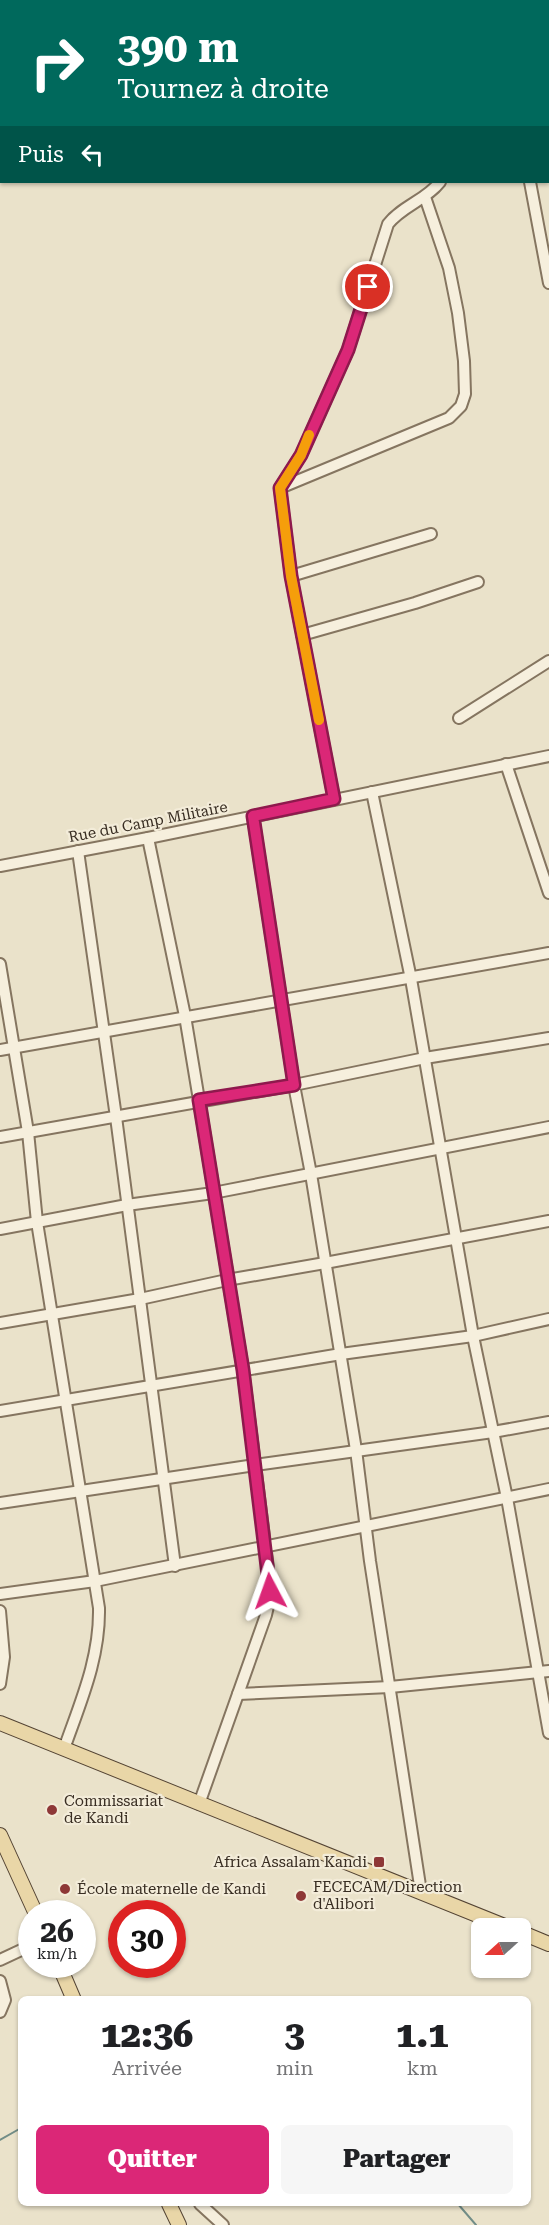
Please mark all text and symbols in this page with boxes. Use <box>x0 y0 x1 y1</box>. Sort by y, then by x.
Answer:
text: 390 m <box>117 23 239 72</box>
icon: right <box>18 24 96 102</box>
text: Tournez à droite <box>117 73 329 105</box>
icon: left <box>76 138 109 171</box>
text: Puis <box>18 142 64 167</box>
pin <box>342 261 393 312</box>
icon: arrive <box>351 270 384 303</box>
street label: Rue du Camp Militaire <box>67 798 229 846</box>
position arrow <box>238 1559 302 1623</box>
place label: Commissariat de Kandi <box>64 1792 163 1827</box>
marker: Commissariat de Kandi <box>45 1803 59 1817</box>
place label: Africa Assalam Kandi <box>213 1853 367 1871</box>
marker: Africa Assalam Kandi <box>372 1855 386 1869</box>
place label: FECECAM/Direction d'Alibori <box>313 1878 462 1913</box>
place label: École maternelle de Kandi <box>77 1880 266 1898</box>
marker: École maternelle de Kandi <box>58 1882 72 1896</box>
marker: FECECAM/Direction d'Alibori <box>294 1889 308 1903</box>
speed limit sign: 30 <box>108 1900 186 1978</box>
text: 26 <box>40 1914 74 1949</box>
north arrow <box>471 1918 531 1978</box>
map controls <box>471 1918 531 1978</box>
text: km/h <box>37 1945 77 1963</box>
text: 12:36 <box>101 2014 193 2056</box>
text: 3 <box>285 2014 305 2056</box>
text: 1.1 <box>396 2014 448 2056</box>
text: Arrivée <box>112 2056 182 2080</box>
text: min <box>276 2056 313 2080</box>
text: km <box>407 2056 438 2080</box>
button: Quitter <box>36 2125 269 2194</box>
button: Partager <box>281 2125 513 2194</box>

